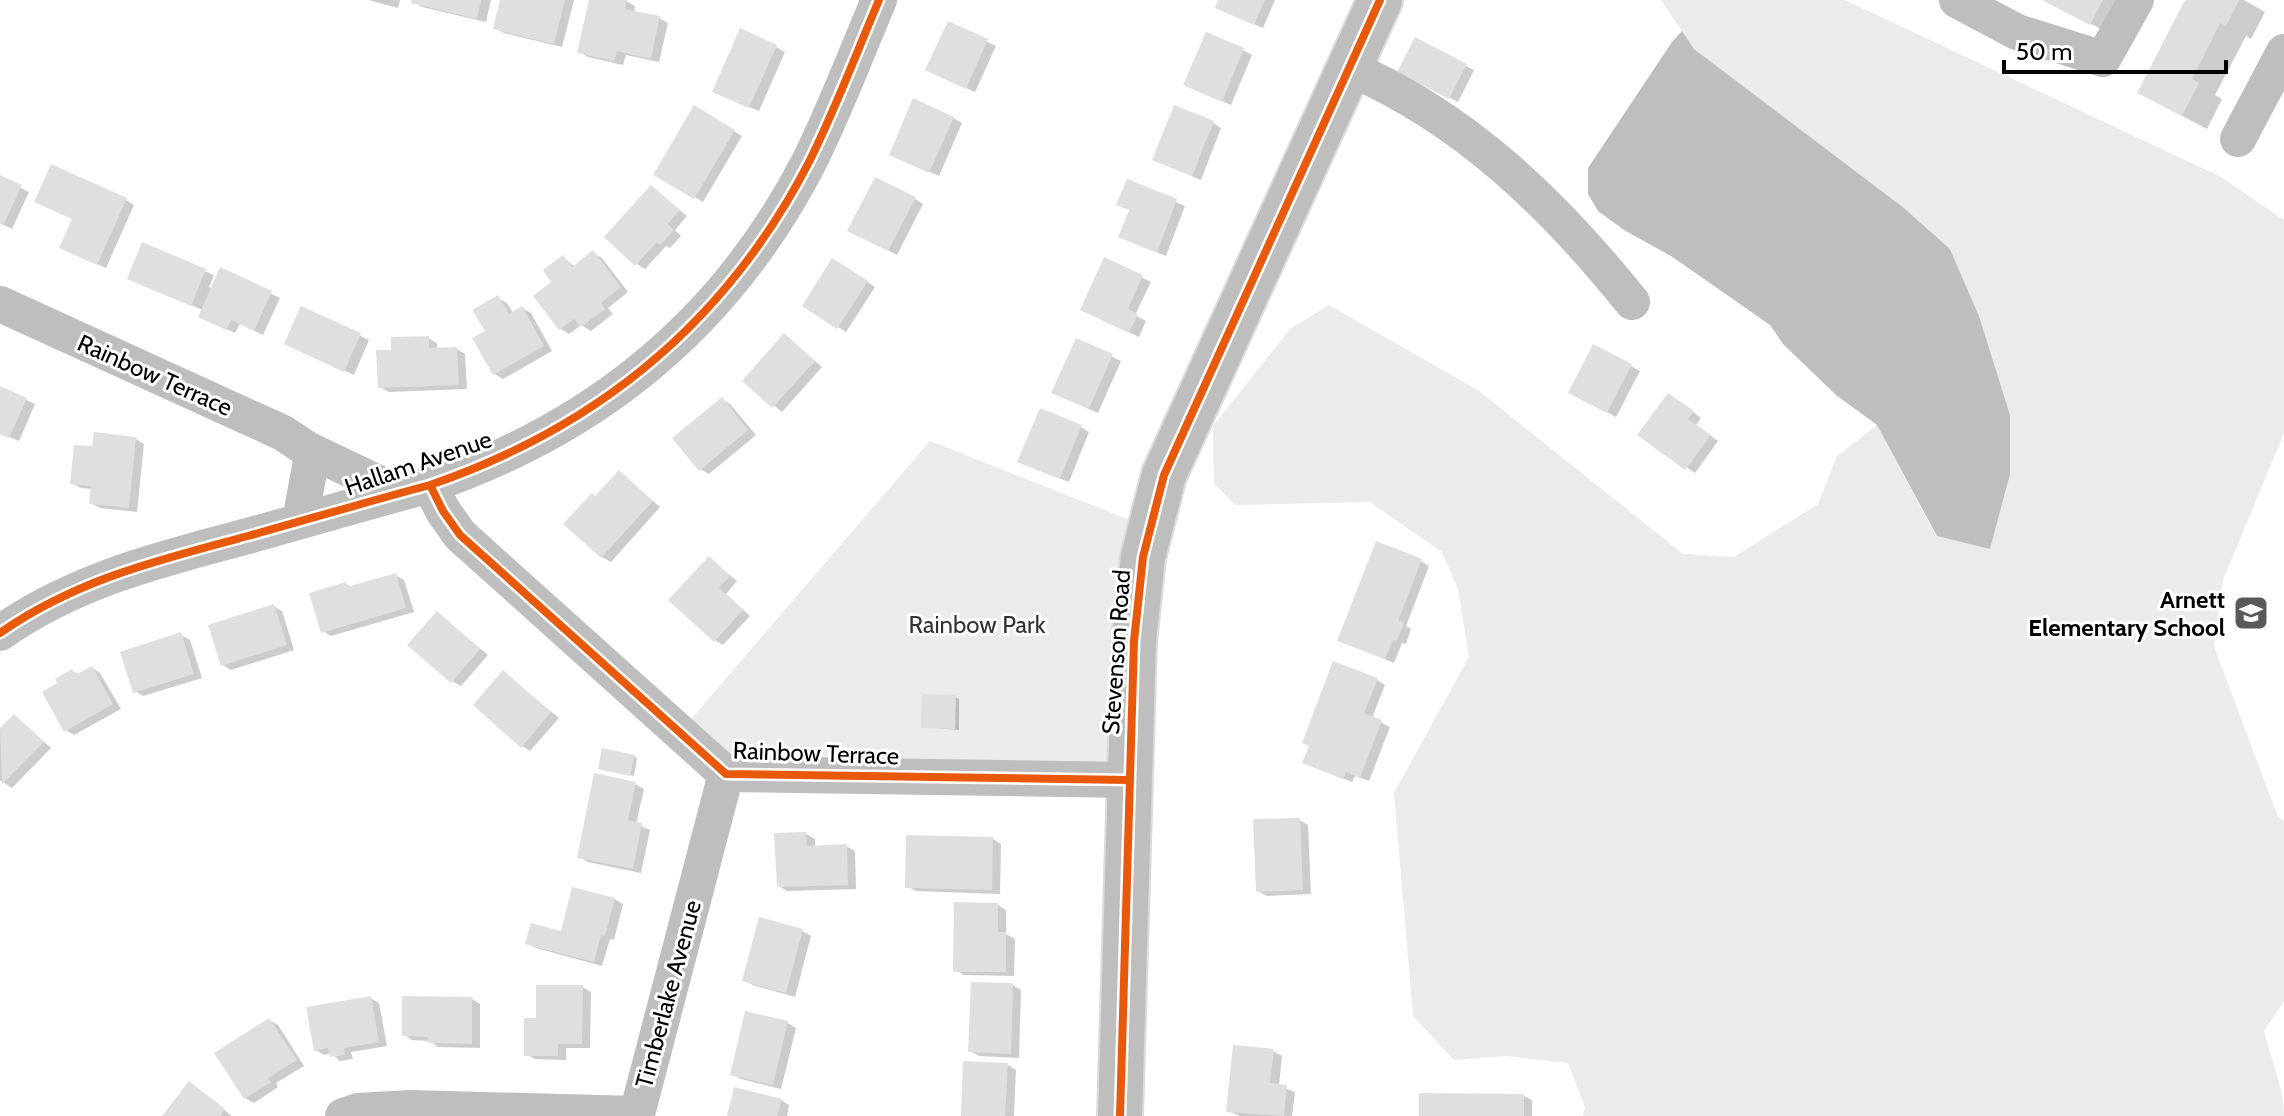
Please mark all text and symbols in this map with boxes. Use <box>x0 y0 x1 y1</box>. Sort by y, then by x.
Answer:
scale bar <box>2004 24 2226 74</box>
text: 50 m <box>2016 37 2072 66</box>
street label: Rainbow Terrace <box>73 328 237 422</box>
street label: Hallam Avenue <box>341 424 495 502</box>
street label: Stevenson Road <box>1096 569 1136 735</box>
place label: Arnett Elementary School <box>2028 585 2225 642</box>
school or university icon: Arnett Elementary School <box>2232 594 2270 632</box>
park label: Rainbow Park <box>909 610 1046 639</box>
street label: Rainbow Terrace <box>732 736 900 770</box>
street label: Timberlake Avenue <box>629 897 707 1091</box>

